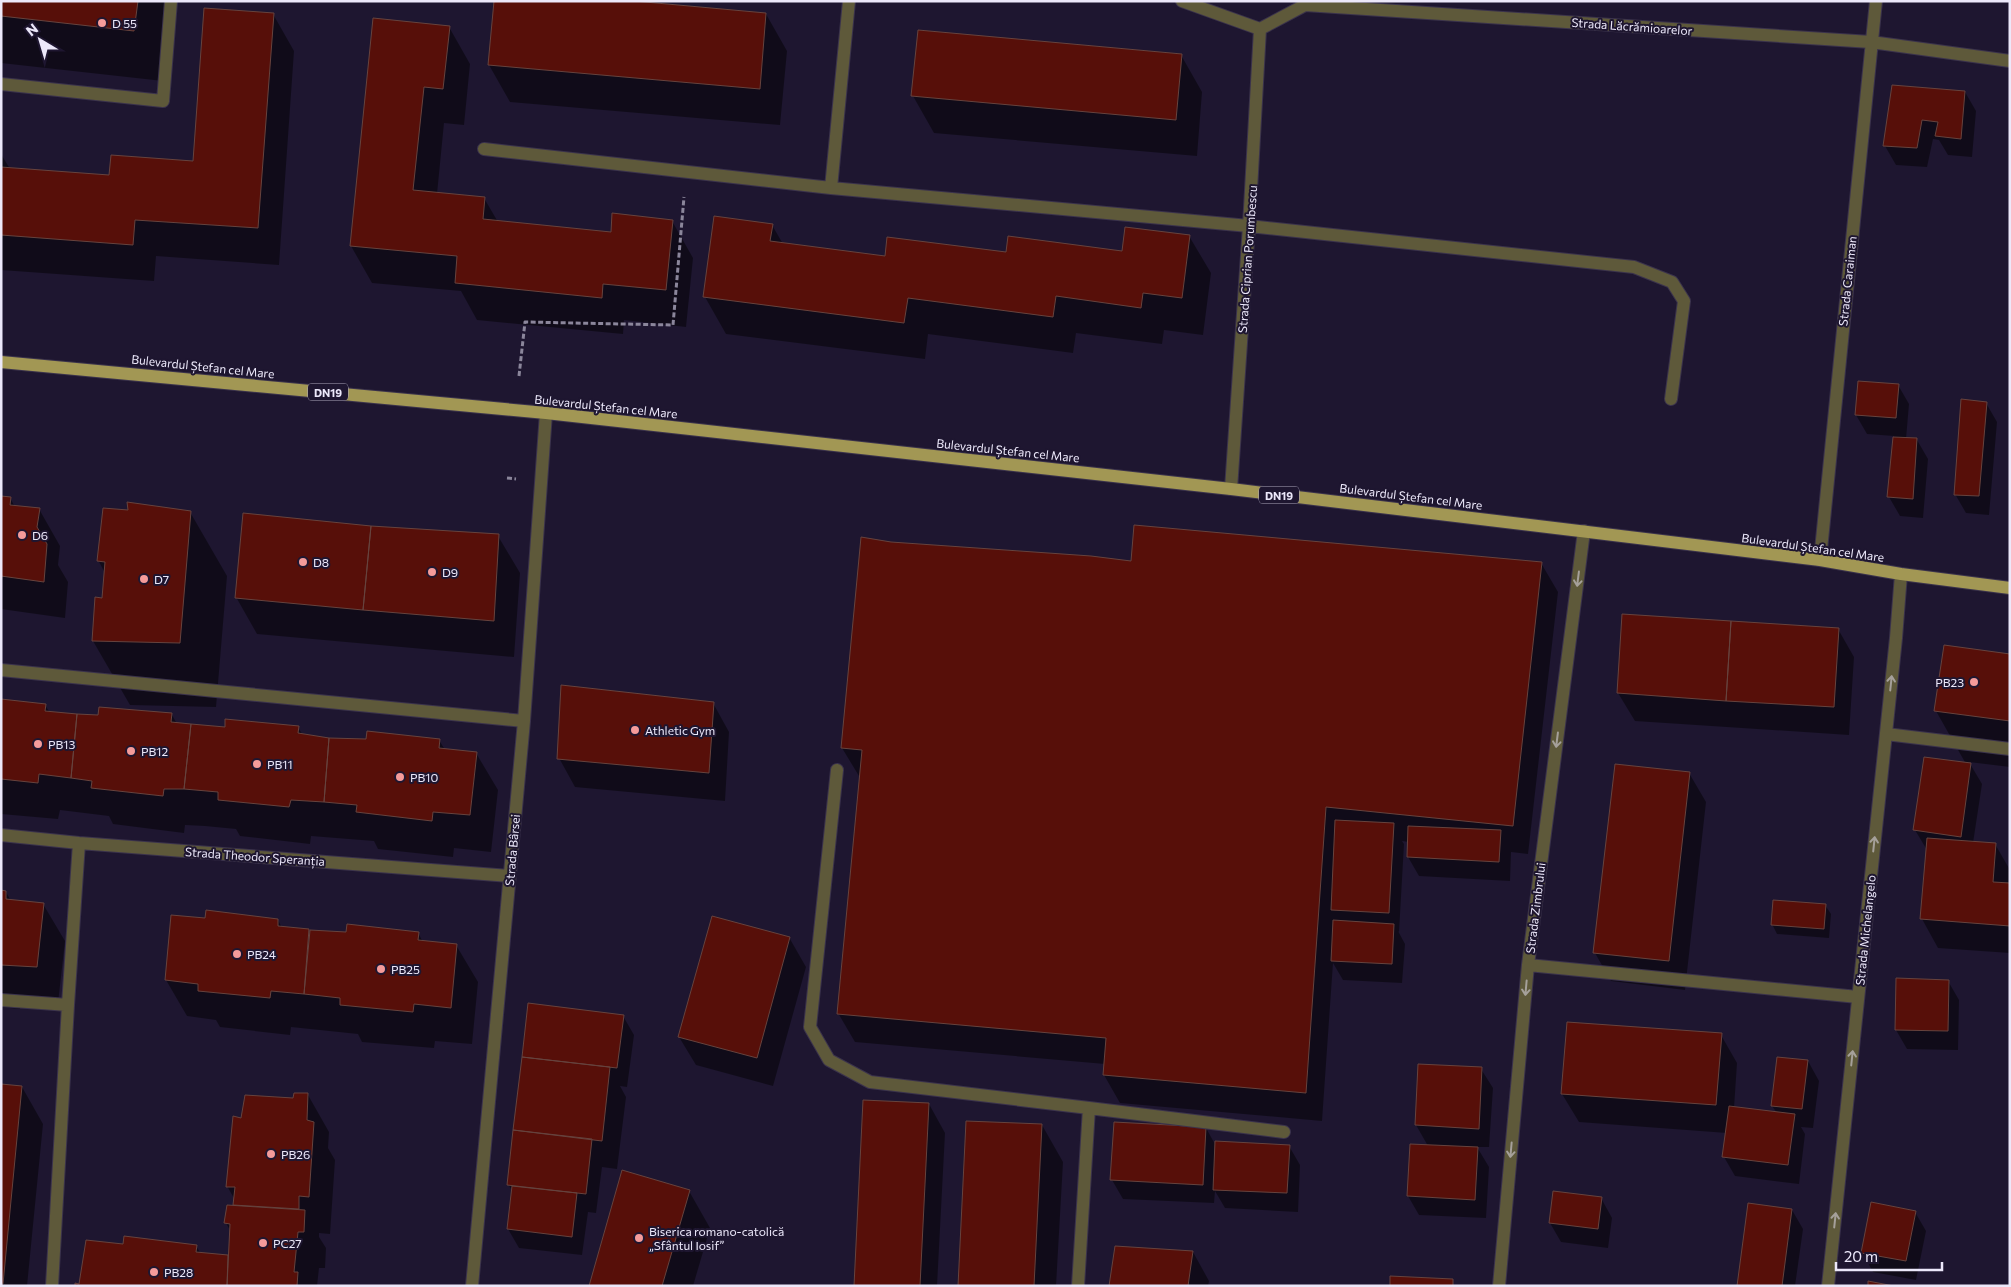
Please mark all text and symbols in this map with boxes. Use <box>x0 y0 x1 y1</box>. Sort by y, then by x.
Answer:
north arrow <box>15 15 65 65</box>
street label: Strada Lăcrămioarelor <box>1571 15 1693 37</box>
place label: D 55 <box>112 16 137 30</box>
marker: D 55 <box>96 17 108 29</box>
text: N <box>22 19 41 39</box>
street label: Strada Ciprian Porumbescu <box>1235 185 1259 333</box>
street label: Strada Caraiman <box>1835 235 1859 327</box>
street label: Bulevardul Ștefan cel Mare <box>131 352 275 381</box>
road number: DN19 <box>308 384 348 401</box>
street label: Bulevardul Ștefan cel Mare <box>534 392 678 421</box>
street label: Bulevardul Ștefan cel Mare <box>936 436 1080 465</box>
street label: Bulevardul Ștefan cel Mare <box>1339 480 1483 513</box>
road number: DN19 <box>1259 486 1299 504</box>
place label: D6 <box>32 528 48 542</box>
marker: D6 <box>16 529 28 541</box>
street label: Bulevardul Ștefan cel Mare <box>1741 530 1885 565</box>
place label: D8 <box>313 555 329 569</box>
marker: D8 <box>297 556 309 568</box>
place label: D9 <box>442 565 458 579</box>
marker: D9 <box>426 566 438 578</box>
one-way arrow <box>1573 571 1583 587</box>
place label: D7 <box>154 572 169 586</box>
marker: D7 <box>138 573 150 585</box>
one-way arrow <box>1886 675 1896 691</box>
place label: PB23 <box>1935 675 1964 689</box>
marker: PB23 <box>1968 676 1980 688</box>
place label: Athletic Gym <box>645 723 715 737</box>
marker: Athletic Gym <box>629 724 641 736</box>
one-way arrow <box>1552 732 1562 748</box>
place label: PB13 <box>48 737 75 751</box>
marker: PB13 <box>32 738 44 750</box>
place label: PB12 <box>141 744 168 758</box>
marker: PB12 <box>125 745 137 757</box>
place label: PB11 <box>267 757 293 771</box>
marker: PB11 <box>251 758 263 770</box>
place label: PB10 <box>410 770 438 784</box>
marker: PB10 <box>394 771 406 783</box>
street label: Strada Bârsei <box>502 814 522 886</box>
one-way arrow <box>1869 837 1879 853</box>
street label: Strada Theodor Speranția <box>185 844 325 869</box>
street label: Strada Zimbrului <box>1522 862 1548 954</box>
street label: Strada Michelangelo <box>1852 874 1878 986</box>
place label: PB24 <box>247 947 276 961</box>
marker: PB24 <box>231 948 243 960</box>
place label: PB25 <box>391 962 420 976</box>
marker: PB25 <box>375 963 387 975</box>
one-way arrow <box>1521 980 1531 996</box>
one-way arrow <box>1847 1051 1857 1067</box>
one-way arrow <box>1507 1142 1516 1158</box>
place label: PB26 <box>281 1147 310 1161</box>
marker: PB26 <box>265 1148 277 1160</box>
one-way arrow <box>1830 1212 1840 1228</box>
place label: Biserica romano-catolică „Sfântul Iosif” <box>649 1224 784 1252</box>
marker: Biserica romano-catolică „Sfântul Iosif” <box>633 1232 645 1244</box>
place label: PC27 <box>273 1236 302 1250</box>
marker: PC27 <box>257 1237 269 1249</box>
scale bar <box>1836 1240 1942 1272</box>
text: 20 m <box>1844 1247 1878 1265</box>
place label: PB28 <box>164 1265 193 1279</box>
marker: PB28 <box>148 1266 160 1278</box>

